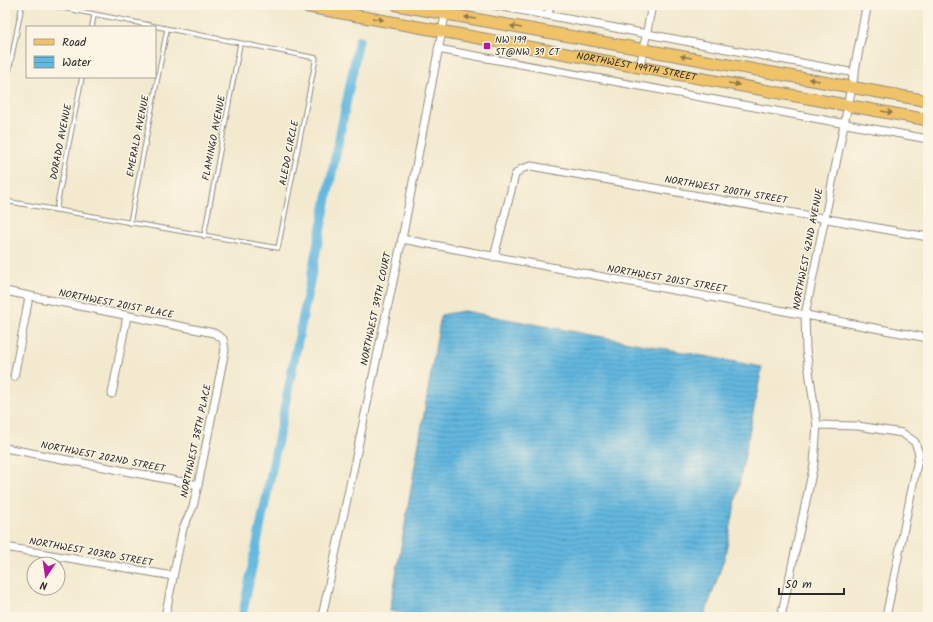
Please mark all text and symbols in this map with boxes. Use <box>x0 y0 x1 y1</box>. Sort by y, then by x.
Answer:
one-way arrow <box>464 15 477 21</box>
one-way arrow <box>372 17 384 23</box>
one-way arrow <box>510 23 522 29</box>
legend <box>26 26 156 78</box>
place label: NW 199 ST@NW 39 CT <box>495 32 561 60</box>
text: Road <box>62 33 87 52</box>
marker: NW 199 ST@NW 39 CT <box>482 41 492 51</box>
street label: NORTHWEST 199TH STREET <box>575 48 699 86</box>
text: Water <box>62 53 92 72</box>
one-way arrow <box>680 54 692 60</box>
one-way arrow <box>807 77 820 83</box>
one-way arrow <box>728 81 740 87</box>
street label: EMERALD AVENUE <box>122 92 154 178</box>
street label: FLAMINGO AVENUE <box>198 93 230 182</box>
street label: DORADO AVENUE <box>46 102 76 181</box>
one-way arrow <box>881 109 893 115</box>
street label: ALEDO CIRCLE <box>275 118 303 187</box>
street label: NORTHWEST 200TH STREET <box>663 171 790 209</box>
street label: NORTHWEST 42ND AVENUE <box>788 186 828 311</box>
street label: NORTHWEST 39TH COURT <box>356 249 396 367</box>
street label: NORTHWEST 201ST STREET <box>606 261 730 298</box>
street label: NORTHWEST 201ST PLACE <box>57 285 176 323</box>
street label: NORTHWEST 38TH PLACE <box>176 382 216 499</box>
street label: NORTHWEST 202ND STREET <box>39 437 168 477</box>
street label: NORTHWEST 203RD STREET <box>28 533 156 571</box>
north arrow <box>26 556 66 596</box>
scale bar <box>779 570 844 596</box>
text: N <box>39 575 49 594</box>
text: 50 m <box>785 575 812 594</box>

